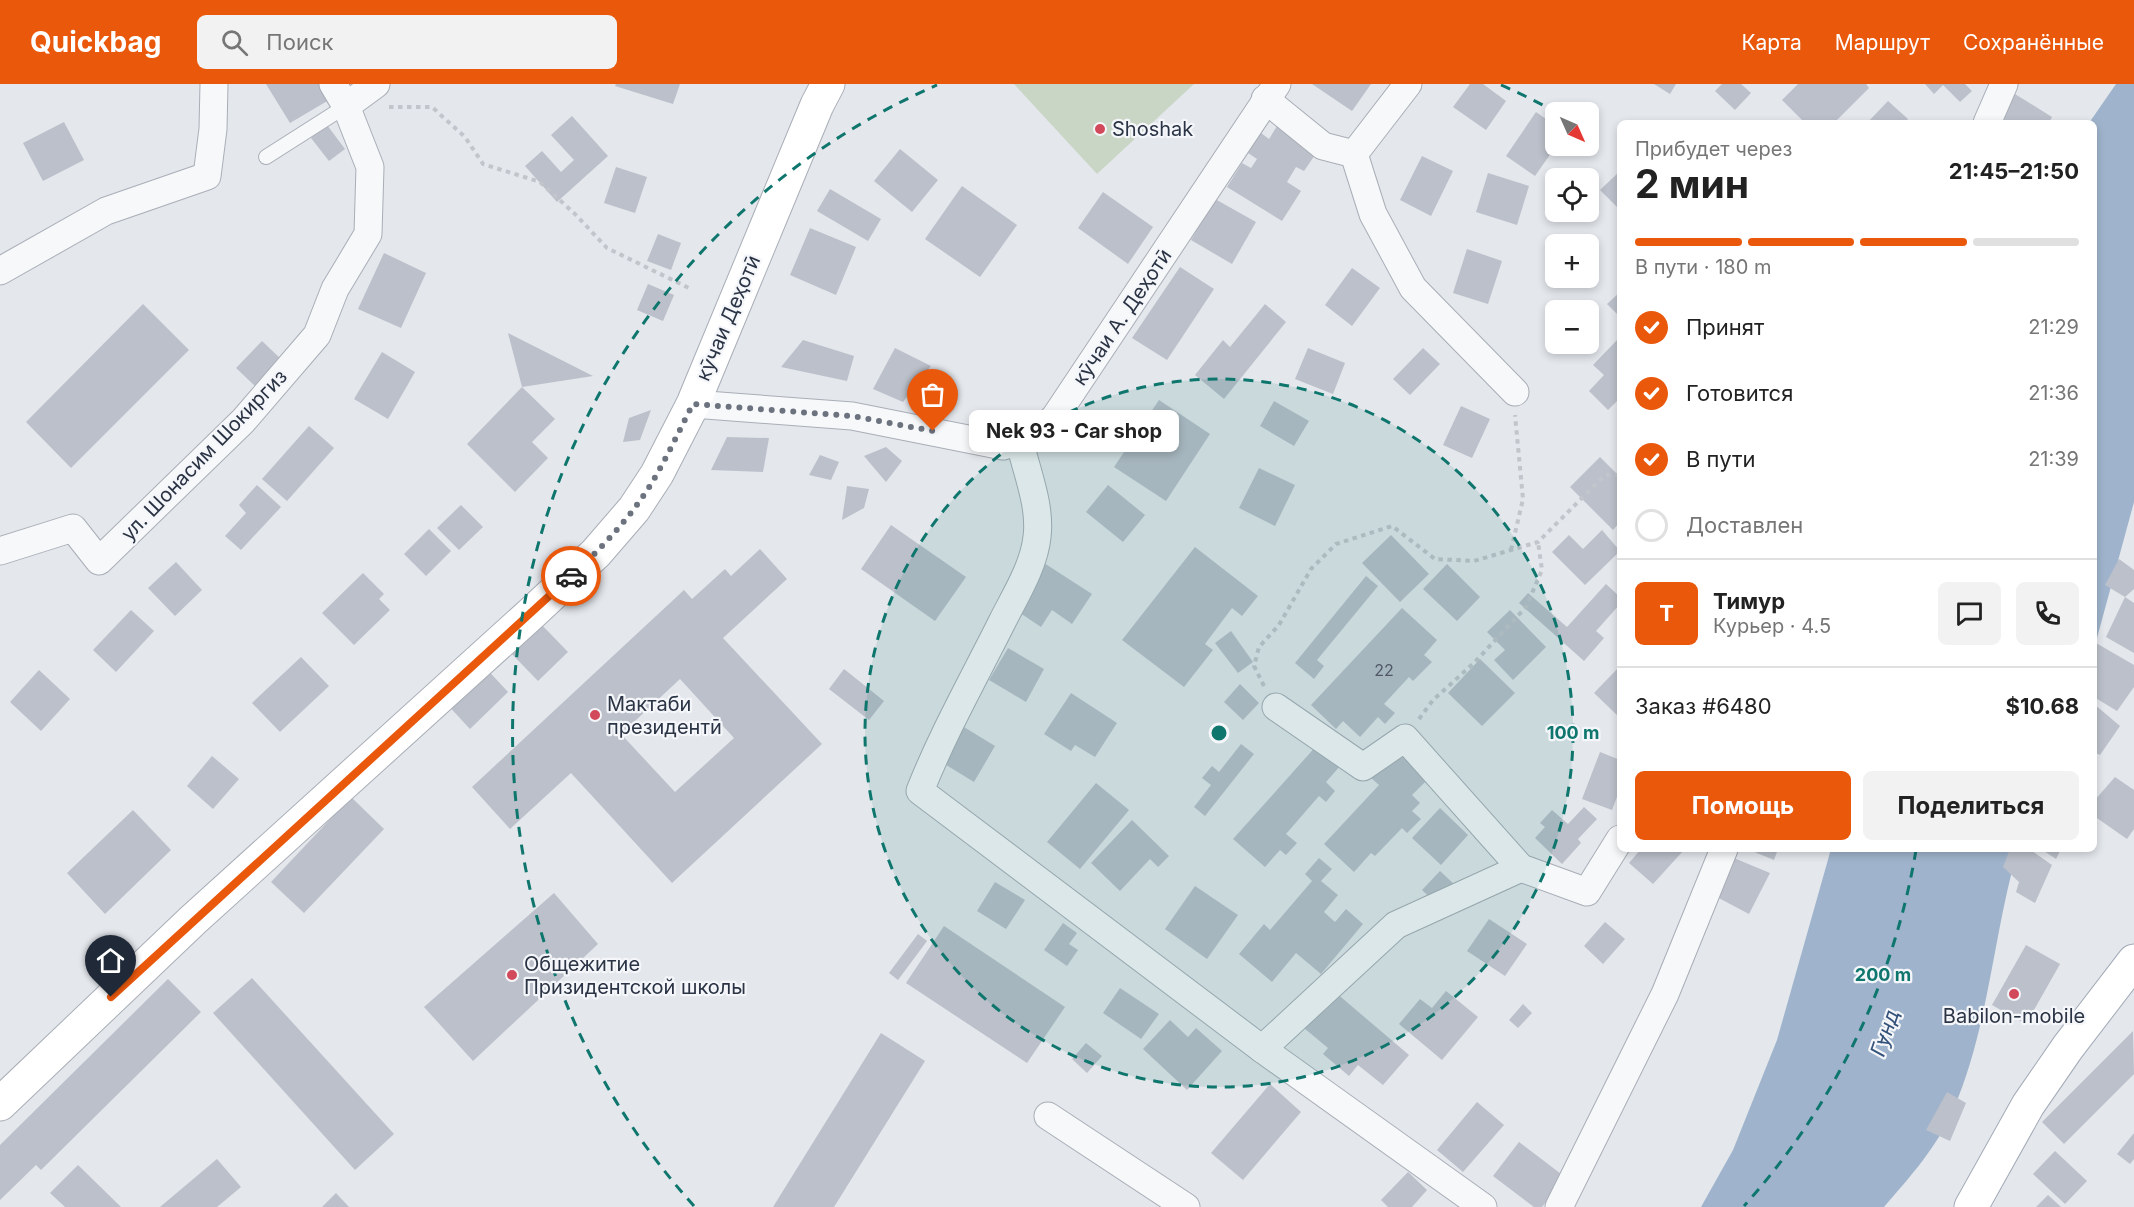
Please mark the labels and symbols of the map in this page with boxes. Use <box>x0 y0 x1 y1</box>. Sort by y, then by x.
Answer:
north arrow <box>1545 102 1599 156</box>
place label: Shoshak <box>1112 117 1193 141</box>
marker: Shoshak <box>1093 122 1107 136</box>
street label: кӯчаи А. Деҳотӣ <box>1068 244 1176 390</box>
street label: кӯчаи Деҳотӣ <box>691 252 765 384</box>
street label: ул. Шонасим Шокиргиз <box>116 364 292 546</box>
pin <box>907 369 958 431</box>
callout: Nek 93 - Car shop <box>969 410 1179 452</box>
courier <box>541 546 601 606</box>
house number: 22 <box>1374 660 1394 680</box>
place label: Мактаби президентӣ <box>607 692 722 739</box>
marker: Мактаби президентӣ <box>588 708 602 722</box>
text: 100 m <box>1547 722 1599 743</box>
centre of rings <box>1209 723 1229 743</box>
pin <box>85 935 136 997</box>
place label: Общежитие Призидентской школы <box>524 952 746 999</box>
text: 200 m <box>1855 964 1911 985</box>
marker: Общежитие Призидентской школы <box>505 968 519 982</box>
marker: Babilon-mobile <box>2007 987 2021 1001</box>
place label: Babilon-mobile <box>1943 1004 2085 1028</box>
water label: Ғунд <box>1865 1006 1904 1060</box>

